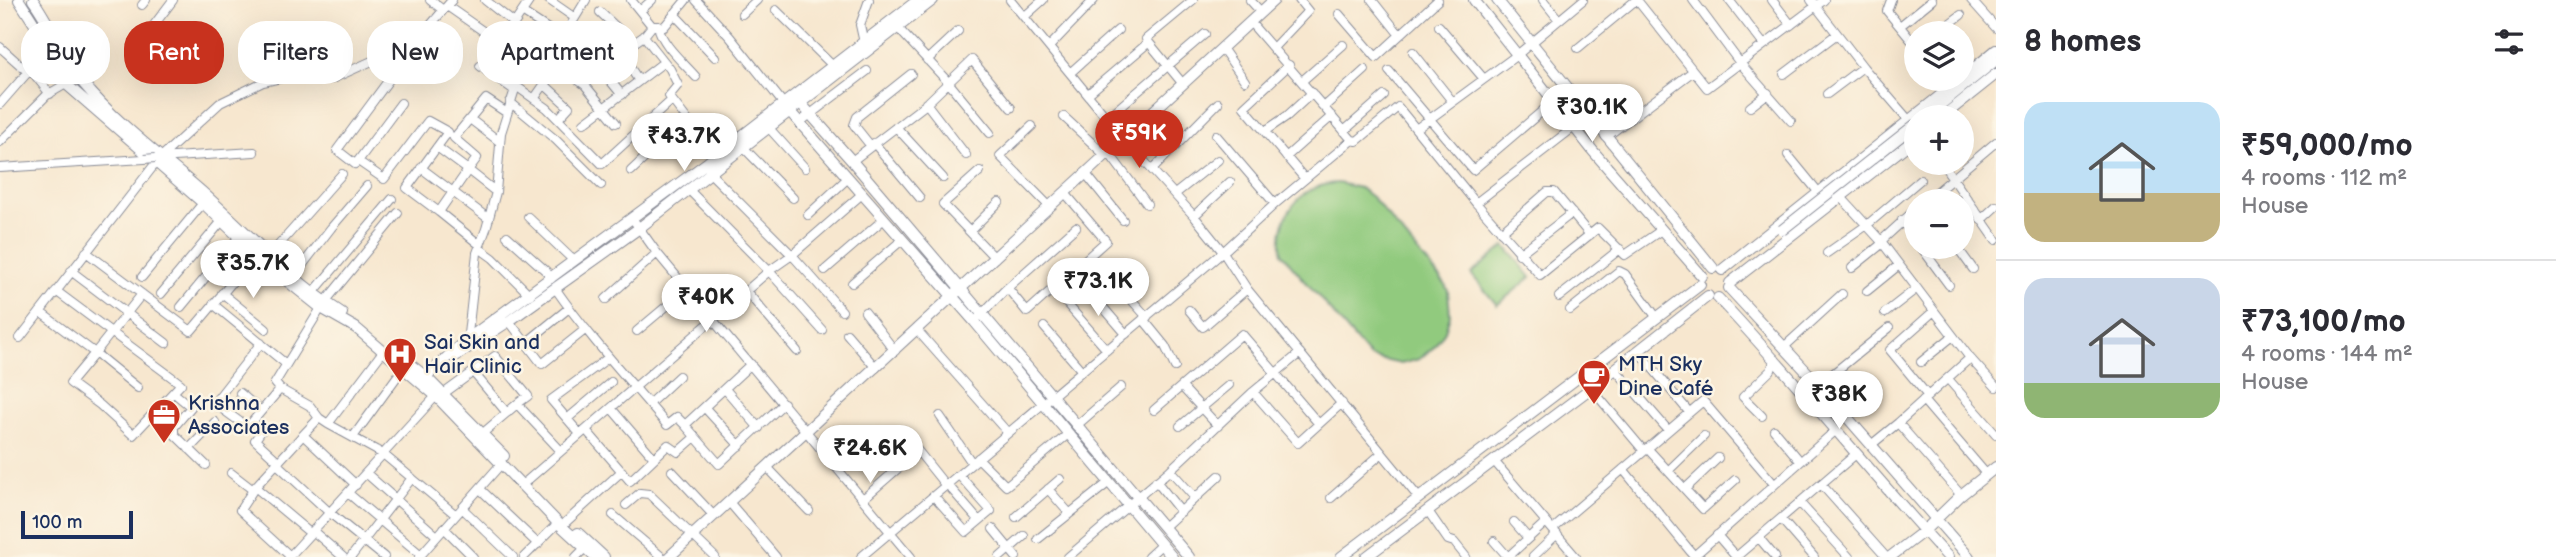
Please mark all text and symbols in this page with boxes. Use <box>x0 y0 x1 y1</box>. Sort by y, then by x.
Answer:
chip: Buy <box>21 21 110 84</box>
chip: Rent <box>124 21 224 84</box>
chip: Filters <box>238 21 353 84</box>
chip: New <box>367 21 463 84</box>
chip: Apartment <box>477 21 638 84</box>
map controls <box>1904 21 1974 259</box>
button: layers <box>1904 21 1974 91</box>
icon: filters <box>2490 23 2528 61</box>
text: 8 homes <box>2024 24 2141 60</box>
pin: ₹30.1K <box>1535 85 1649 144</box>
text: ₹30.1K <box>1556 93 1628 121</box>
button: + <box>1904 105 1974 175</box>
pin: ₹59K <box>1098 110 1180 170</box>
pin: ₹43.7K <box>627 114 741 173</box>
text: ₹59K <box>1111 119 1167 147</box>
text: ₹43.7K <box>647 122 721 150</box>
text: ₹59,000/mo <box>2241 128 2413 164</box>
icon: home <box>2080 130 2164 214</box>
text: 4 rooms · 112 m² <box>2241 164 2407 192</box>
button: − <box>1904 189 1974 259</box>
text: House <box>2241 192 2308 220</box>
pin: ₹35.7K <box>196 240 310 300</box>
text: ₹35.7K <box>216 249 290 277</box>
pin: ₹73.1K <box>1041 258 1155 318</box>
text: ₹73.1K <box>1063 267 1133 295</box>
pin: ₹40K <box>665 274 747 334</box>
text: ₹40K <box>678 283 734 311</box>
text: ₹73,100/mo <box>2241 304 2406 340</box>
icon: home <box>2080 306 2164 390</box>
place label: Sai Skin and Hair Clinic <box>424 330 540 379</box>
hospital icon: Sai Skin and Hair Clinic <box>381 335 419 384</box>
text: 4 rooms · 144 m² <box>2241 340 2413 368</box>
place label: MTH Sky Dine Café <box>1618 352 1714 401</box>
cafe icon: MTH Sky Dine Café <box>1575 357 1613 406</box>
text: House <box>2241 368 2308 396</box>
pin: ₹38K <box>1798 372 1880 431</box>
text: ₹38K <box>1811 380 1867 408</box>
place label: Krishna Associates <box>188 391 289 440</box>
office icon: Krishna Associates <box>145 396 183 445</box>
pin: ₹24.6K <box>813 426 927 485</box>
text: ₹24.6K <box>833 434 907 462</box>
scale bar <box>21 508 133 540</box>
text: 100 m <box>32 511 83 534</box>

